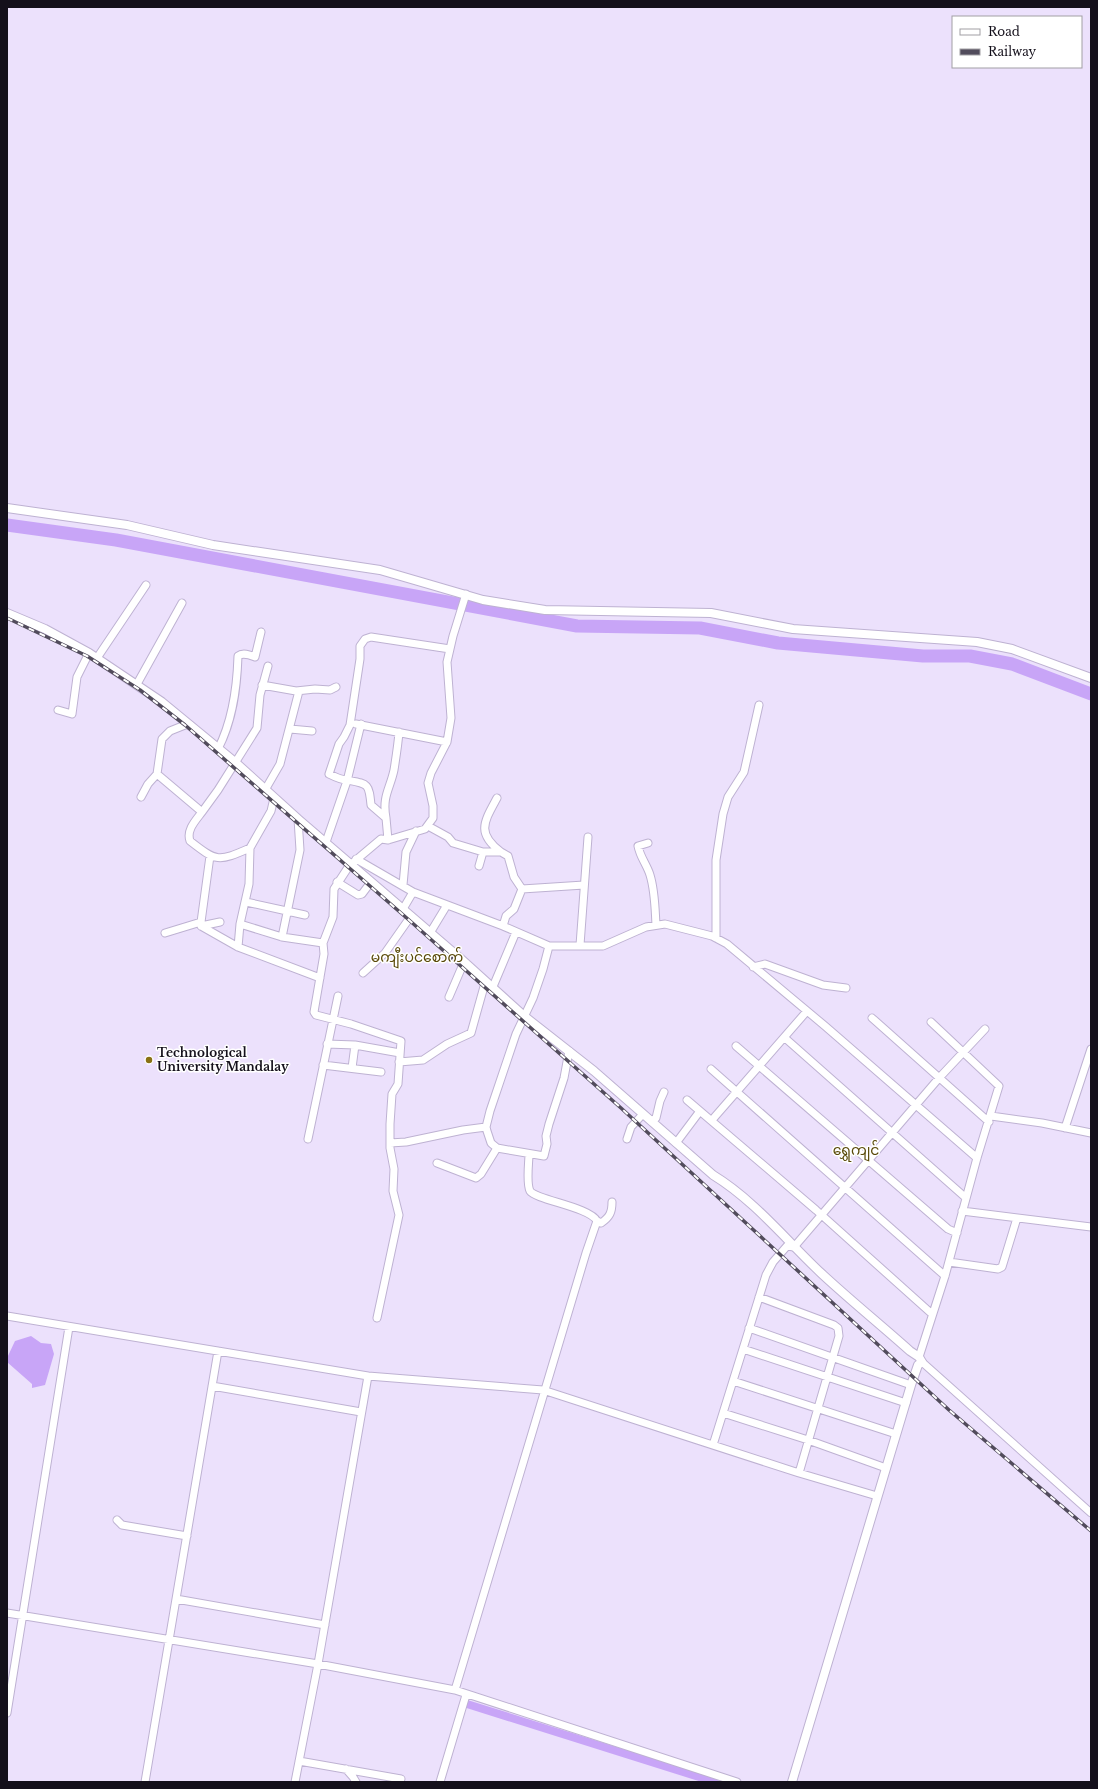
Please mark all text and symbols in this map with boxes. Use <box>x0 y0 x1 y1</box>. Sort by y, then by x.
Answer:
legend <box>952 16 1082 68</box>
text: Road <box>988 24 1020 39</box>
text: Railway <box>988 44 1037 59</box>
district label: မကျီးပင်စောက် <box>371 947 463 969</box>
place label: Technological University Mandalay <box>157 1045 289 1074</box>
marker: Technological University Mandalay <box>144 1055 154 1065</box>
district label: ရွှေကျင် <box>833 1140 879 1162</box>

